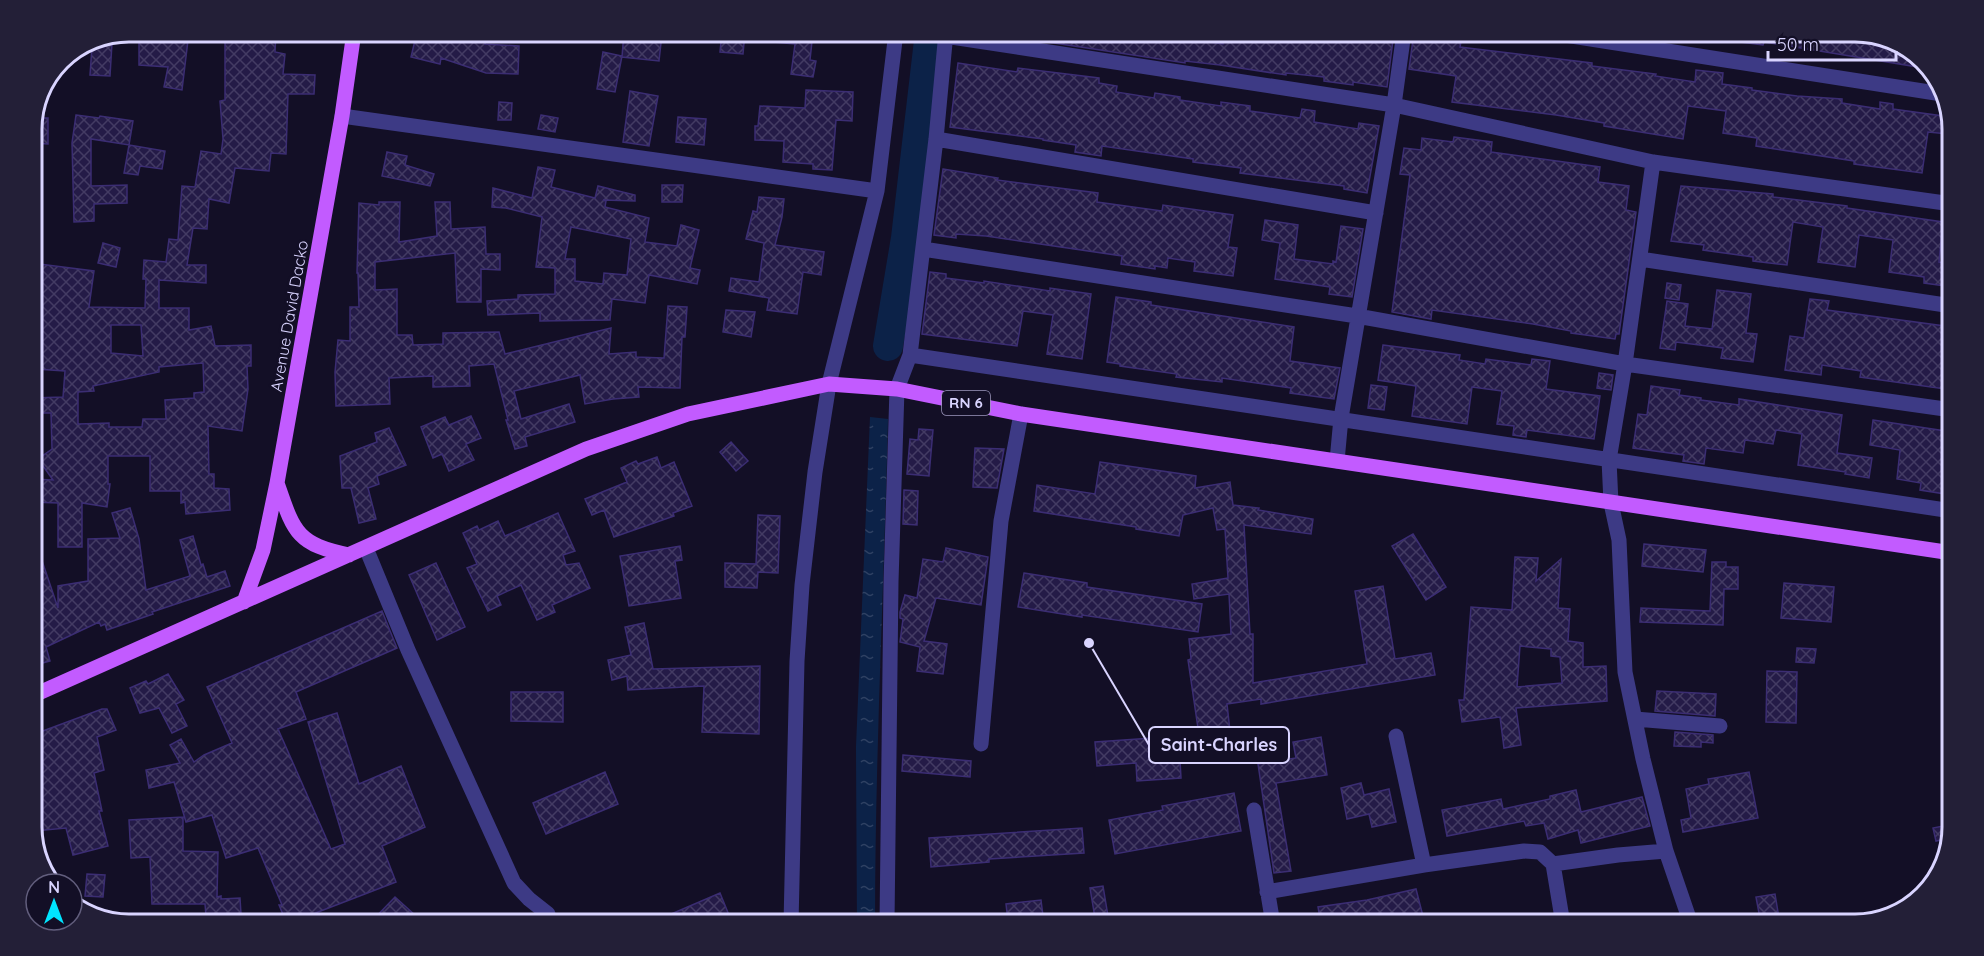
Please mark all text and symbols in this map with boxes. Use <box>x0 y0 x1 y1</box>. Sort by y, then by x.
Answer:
scale bar <box>1768 24 1896 62</box>
text: 50 m <box>1777 33 1819 56</box>
street label: Avenue David Dacko <box>266 239 312 393</box>
road number: RN 6 <box>942 391 990 415</box>
callout: Saint-Charles <box>1149 727 1289 763</box>
text: Saint-Charles <box>1161 733 1278 756</box>
north arrow <box>24 872 84 932</box>
text: N <box>48 877 60 897</box>

